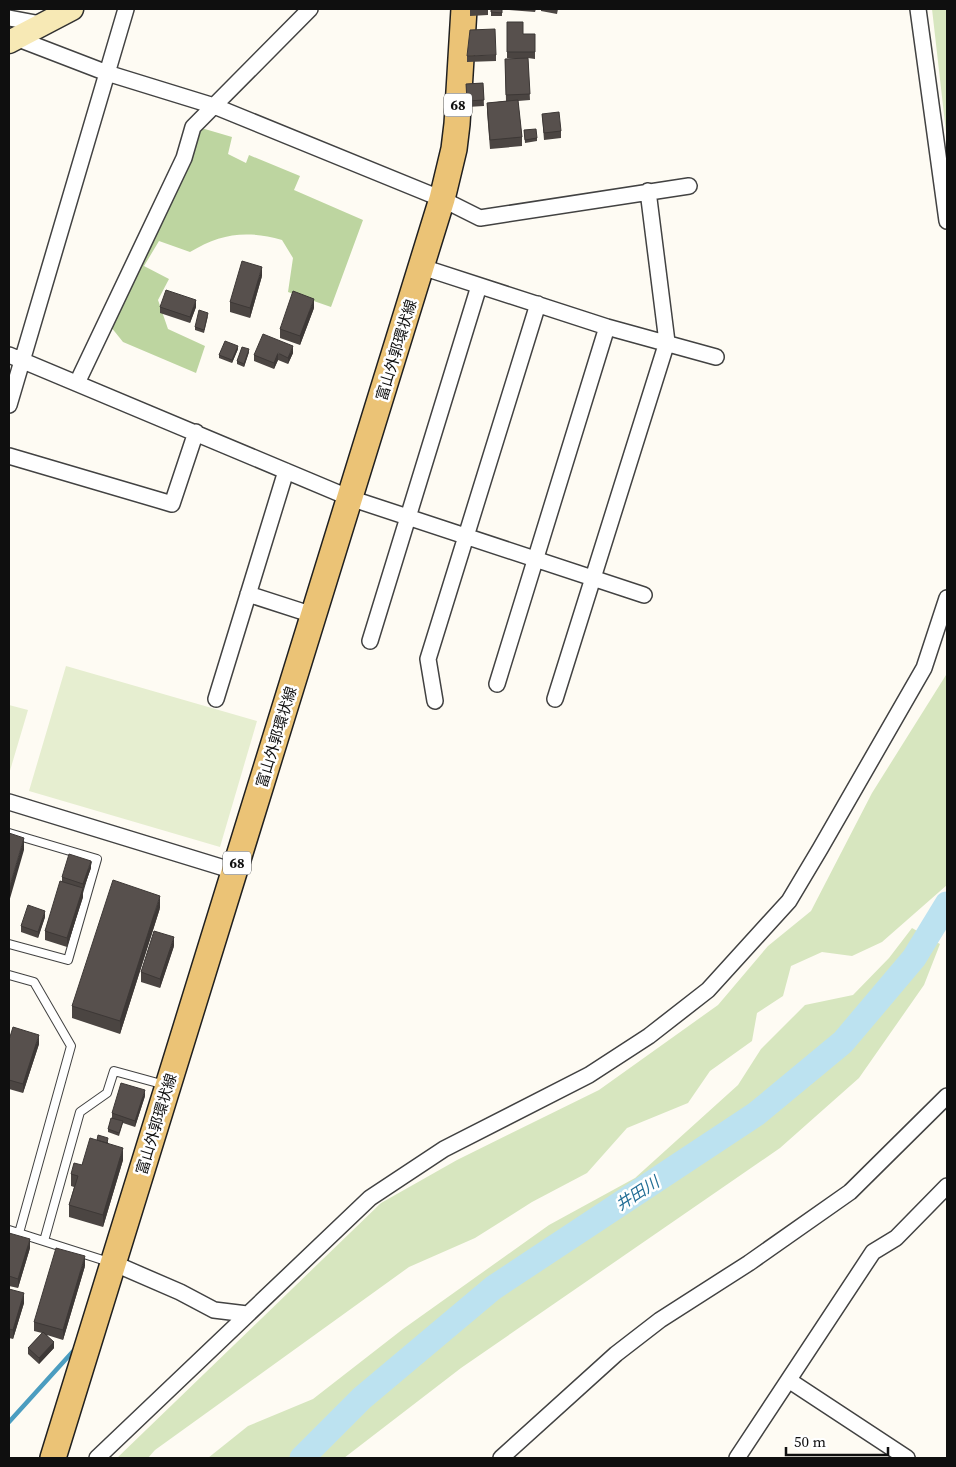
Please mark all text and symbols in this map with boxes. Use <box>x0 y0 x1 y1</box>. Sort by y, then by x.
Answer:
road number: 68 <box>444 94 472 116</box>
street label: 富山外郭環状線 <box>371 297 421 403</box>
street label: 富山外郭環状線 <box>251 684 301 790</box>
road number: 68 <box>223 851 251 874</box>
street label: 富山外郭環状線 <box>131 1071 181 1177</box>
water label: 井田川 <box>611 1170 665 1215</box>
scale bar <box>786 1424 888 1456</box>
text: 50 m <box>794 1431 826 1452</box>

